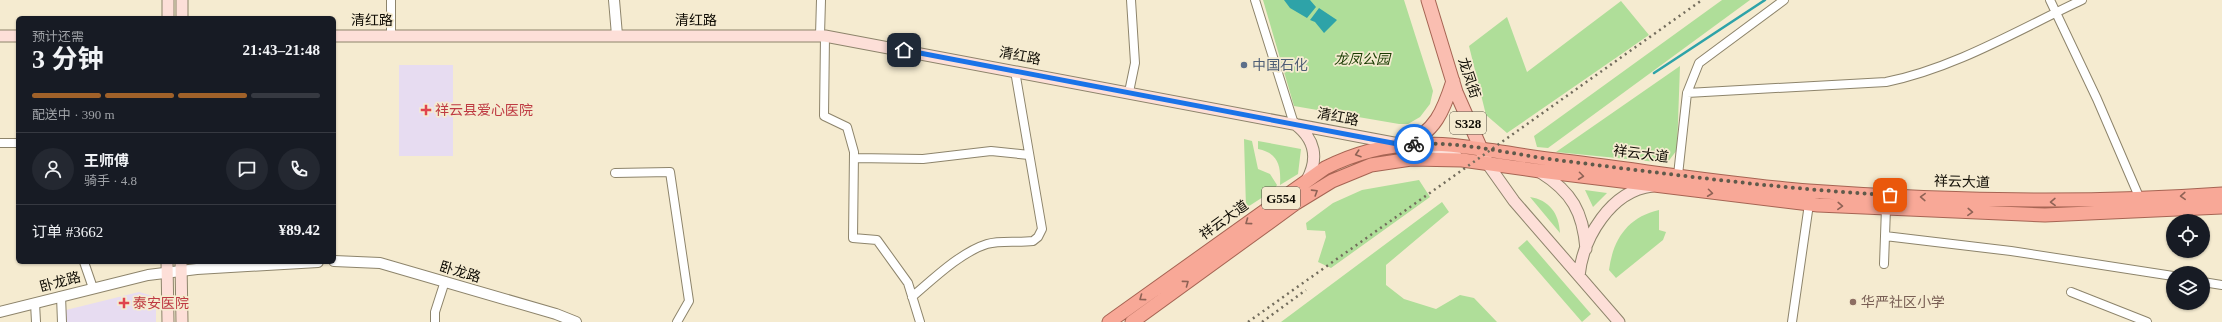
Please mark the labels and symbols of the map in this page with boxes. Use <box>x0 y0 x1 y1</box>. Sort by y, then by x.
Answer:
street label: 清红路 <box>351 13 393 28</box>
street label: 清红路 <box>675 13 717 28</box>
pin <box>887 33 921 67</box>
street label: 清红路 <box>998 45 1042 67</box>
park label: 龙凤公园 <box>1334 52 1392 67</box>
street label: 龙凤街 <box>1455 55 1484 100</box>
place label: 中国石化 <box>1252 57 1308 73</box>
marker: 中国石化 <box>1239 60 1249 70</box>
place label: 祥云县爱心医院 <box>435 103 533 118</box>
marker: 祥云县爱心医院 <box>420 104 432 116</box>
street label: 清红路 <box>1316 106 1360 128</box>
road number: S328 <box>1450 112 1486 134</box>
courier <box>1394 124 1434 164</box>
street label: 祥云大道 <box>1612 143 1670 165</box>
one-way arrow <box>1355 149 1362 158</box>
one-way arrow <box>1578 171 1584 180</box>
street label: 祥云大道 <box>1934 174 1990 190</box>
pin <box>1873 178 1907 212</box>
road number: G554 <box>1262 187 1300 209</box>
one-way arrow <box>1707 188 1713 197</box>
one-way arrow <box>1311 189 1318 196</box>
one-way arrow <box>1920 192 1926 201</box>
one-way arrow <box>2180 192 2186 201</box>
street label: 祥云大道 <box>1197 197 1251 243</box>
one-way arrow <box>2050 198 2056 206</box>
one-way arrow <box>1837 201 1843 210</box>
one-way arrow <box>1967 208 1973 216</box>
one-way arrow <box>1245 217 1252 225</box>
street label: 卧龙路 <box>438 258 483 285</box>
street label: 卧龙路 <box>38 268 82 295</box>
one-way arrow <box>1182 280 1189 288</box>
one-way arrow <box>1140 293 1147 300</box>
place label: 华严社区小学 <box>1861 294 1945 310</box>
place label: 泰安医院 <box>133 296 189 311</box>
marker: 泰安医院 <box>118 297 130 309</box>
marker: 华严社区小学 <box>1848 297 1858 307</box>

